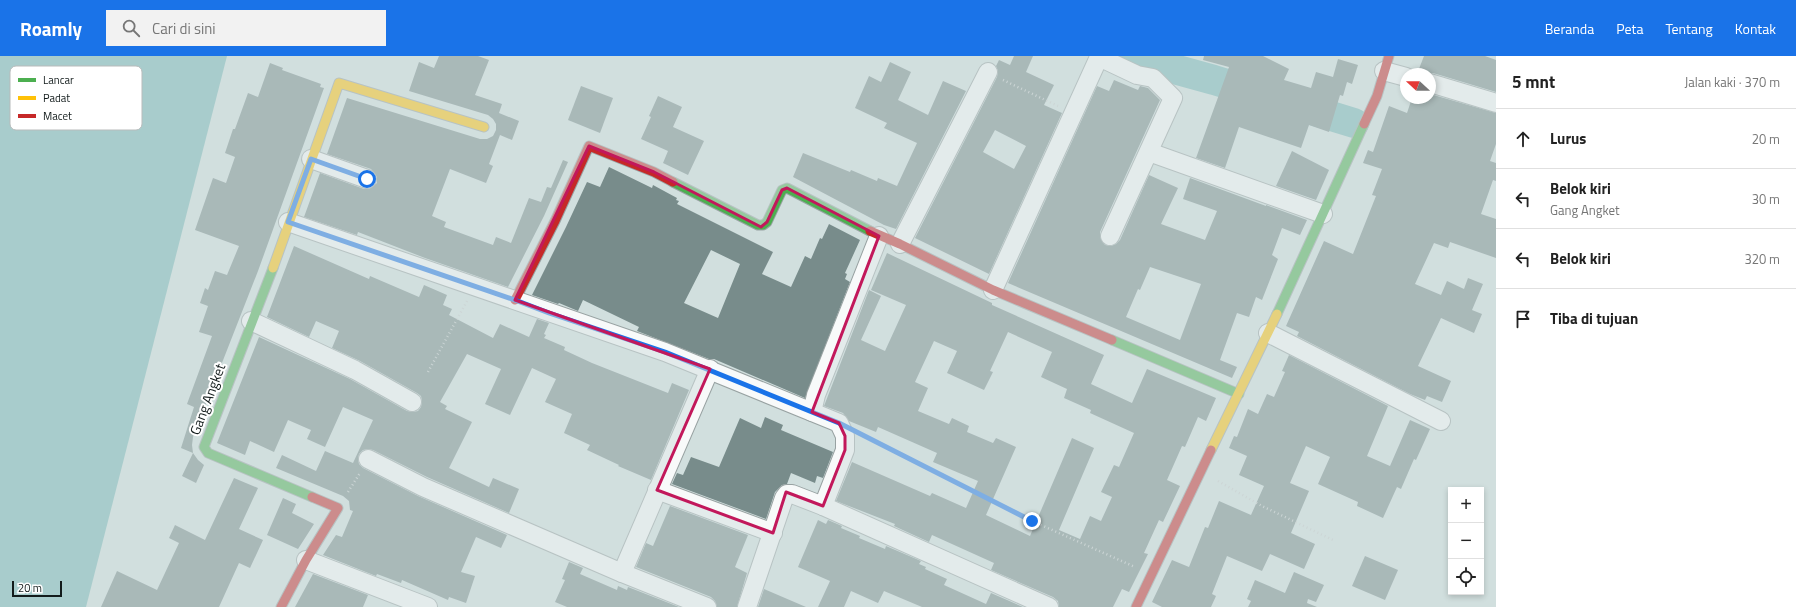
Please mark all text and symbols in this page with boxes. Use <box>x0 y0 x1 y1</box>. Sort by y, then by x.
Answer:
search box <box>106 10 386 46</box>
text: Roamly <box>20 14 82 43</box>
icon: search <box>120 17 142 39</box>
text: Cari di sini <box>152 17 216 40</box>
text: Beranda <box>1545 18 1594 39</box>
text: Peta <box>1616 18 1643 39</box>
text: Tentang <box>1665 18 1713 39</box>
text: Kontak <box>1735 18 1776 39</box>
legend <box>10 66 142 130</box>
north arrow <box>1400 68 1436 104</box>
text: 5 mnt <box>1512 69 1555 95</box>
text: Lancar <box>43 72 74 88</box>
text: Jalan kaki · 370 m <box>1684 72 1780 92</box>
text: Padat <box>43 90 70 106</box>
text: Macet <box>43 108 72 124</box>
text: Lurus <box>1550 127 1586 150</box>
icon: ahead <box>1512 128 1534 150</box>
text: 20 m <box>1752 129 1780 149</box>
route start <box>358 170 376 188</box>
text: Belok kiri <box>1550 177 1611 200</box>
icon: left <box>1512 188 1534 210</box>
text: 30 m <box>1752 189 1780 209</box>
text: Gang Angket <box>1550 200 1620 220</box>
text: Belok kiri <box>1550 247 1611 270</box>
icon: left <box>1512 248 1534 270</box>
text: 320 m <box>1744 249 1780 269</box>
text: Tiba di tujuan <box>1550 307 1638 330</box>
icon: arrive <box>1512 308 1534 330</box>
street label: Gang Angket <box>184 360 230 438</box>
map controls <box>1448 487 1484 595</box>
button: + <box>1448 487 1484 523</box>
route end <box>1023 512 1041 530</box>
button: − <box>1448 523 1484 559</box>
button: locate <box>1448 559 1484 595</box>
scale bar <box>12 579 62 598</box>
text: 20 m <box>18 580 42 596</box>

